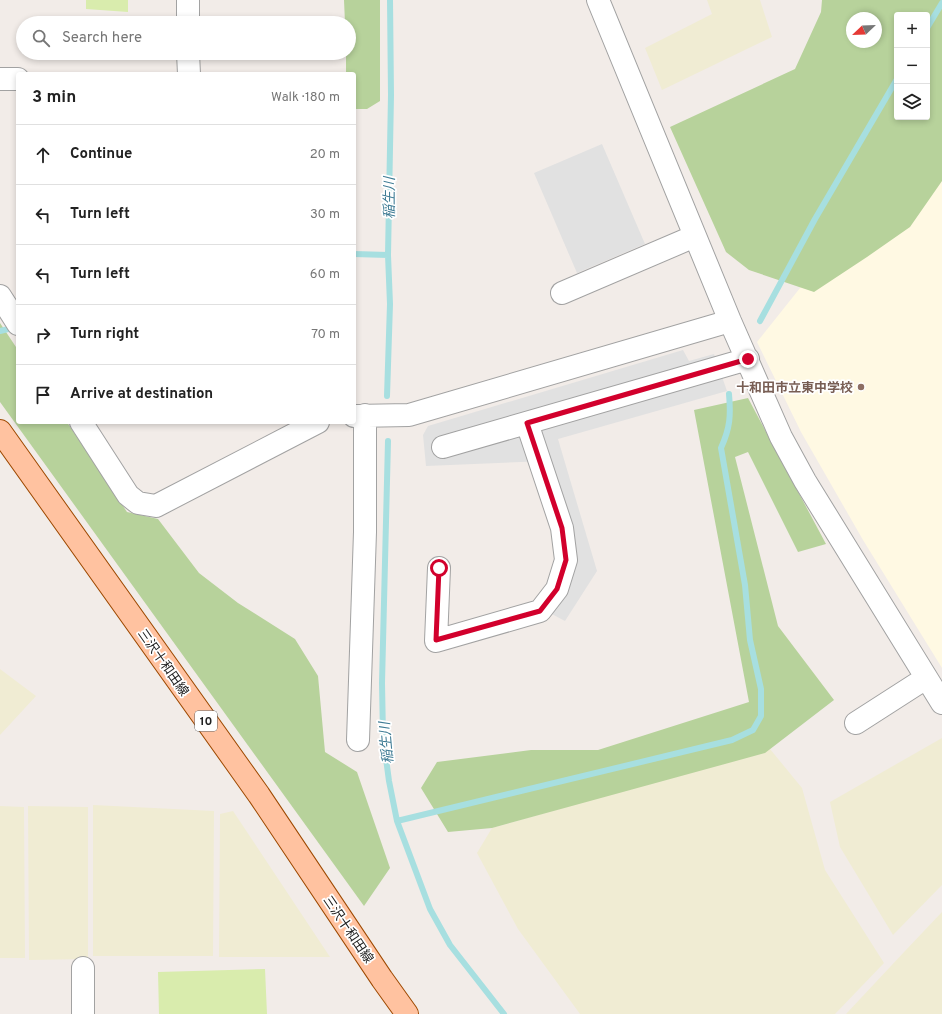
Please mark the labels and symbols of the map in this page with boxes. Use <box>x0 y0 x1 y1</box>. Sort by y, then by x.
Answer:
north arrow <box>846 12 882 48</box>
water label: 稲生川 <box>382 175 399 219</box>
route end <box>739 350 757 368</box>
place label: 十和田市立東中学校 <box>736 380 853 397</box>
marker: 十和田市立東中学校 <box>856 382 866 392</box>
route start <box>430 559 448 577</box>
street label: 三沢十和田線 <box>133 626 192 700</box>
road number: 10 <box>195 711 217 731</box>
water label: 稲生川 <box>377 719 398 765</box>
street label: 三沢十和田線 <box>319 893 377 967</box>

